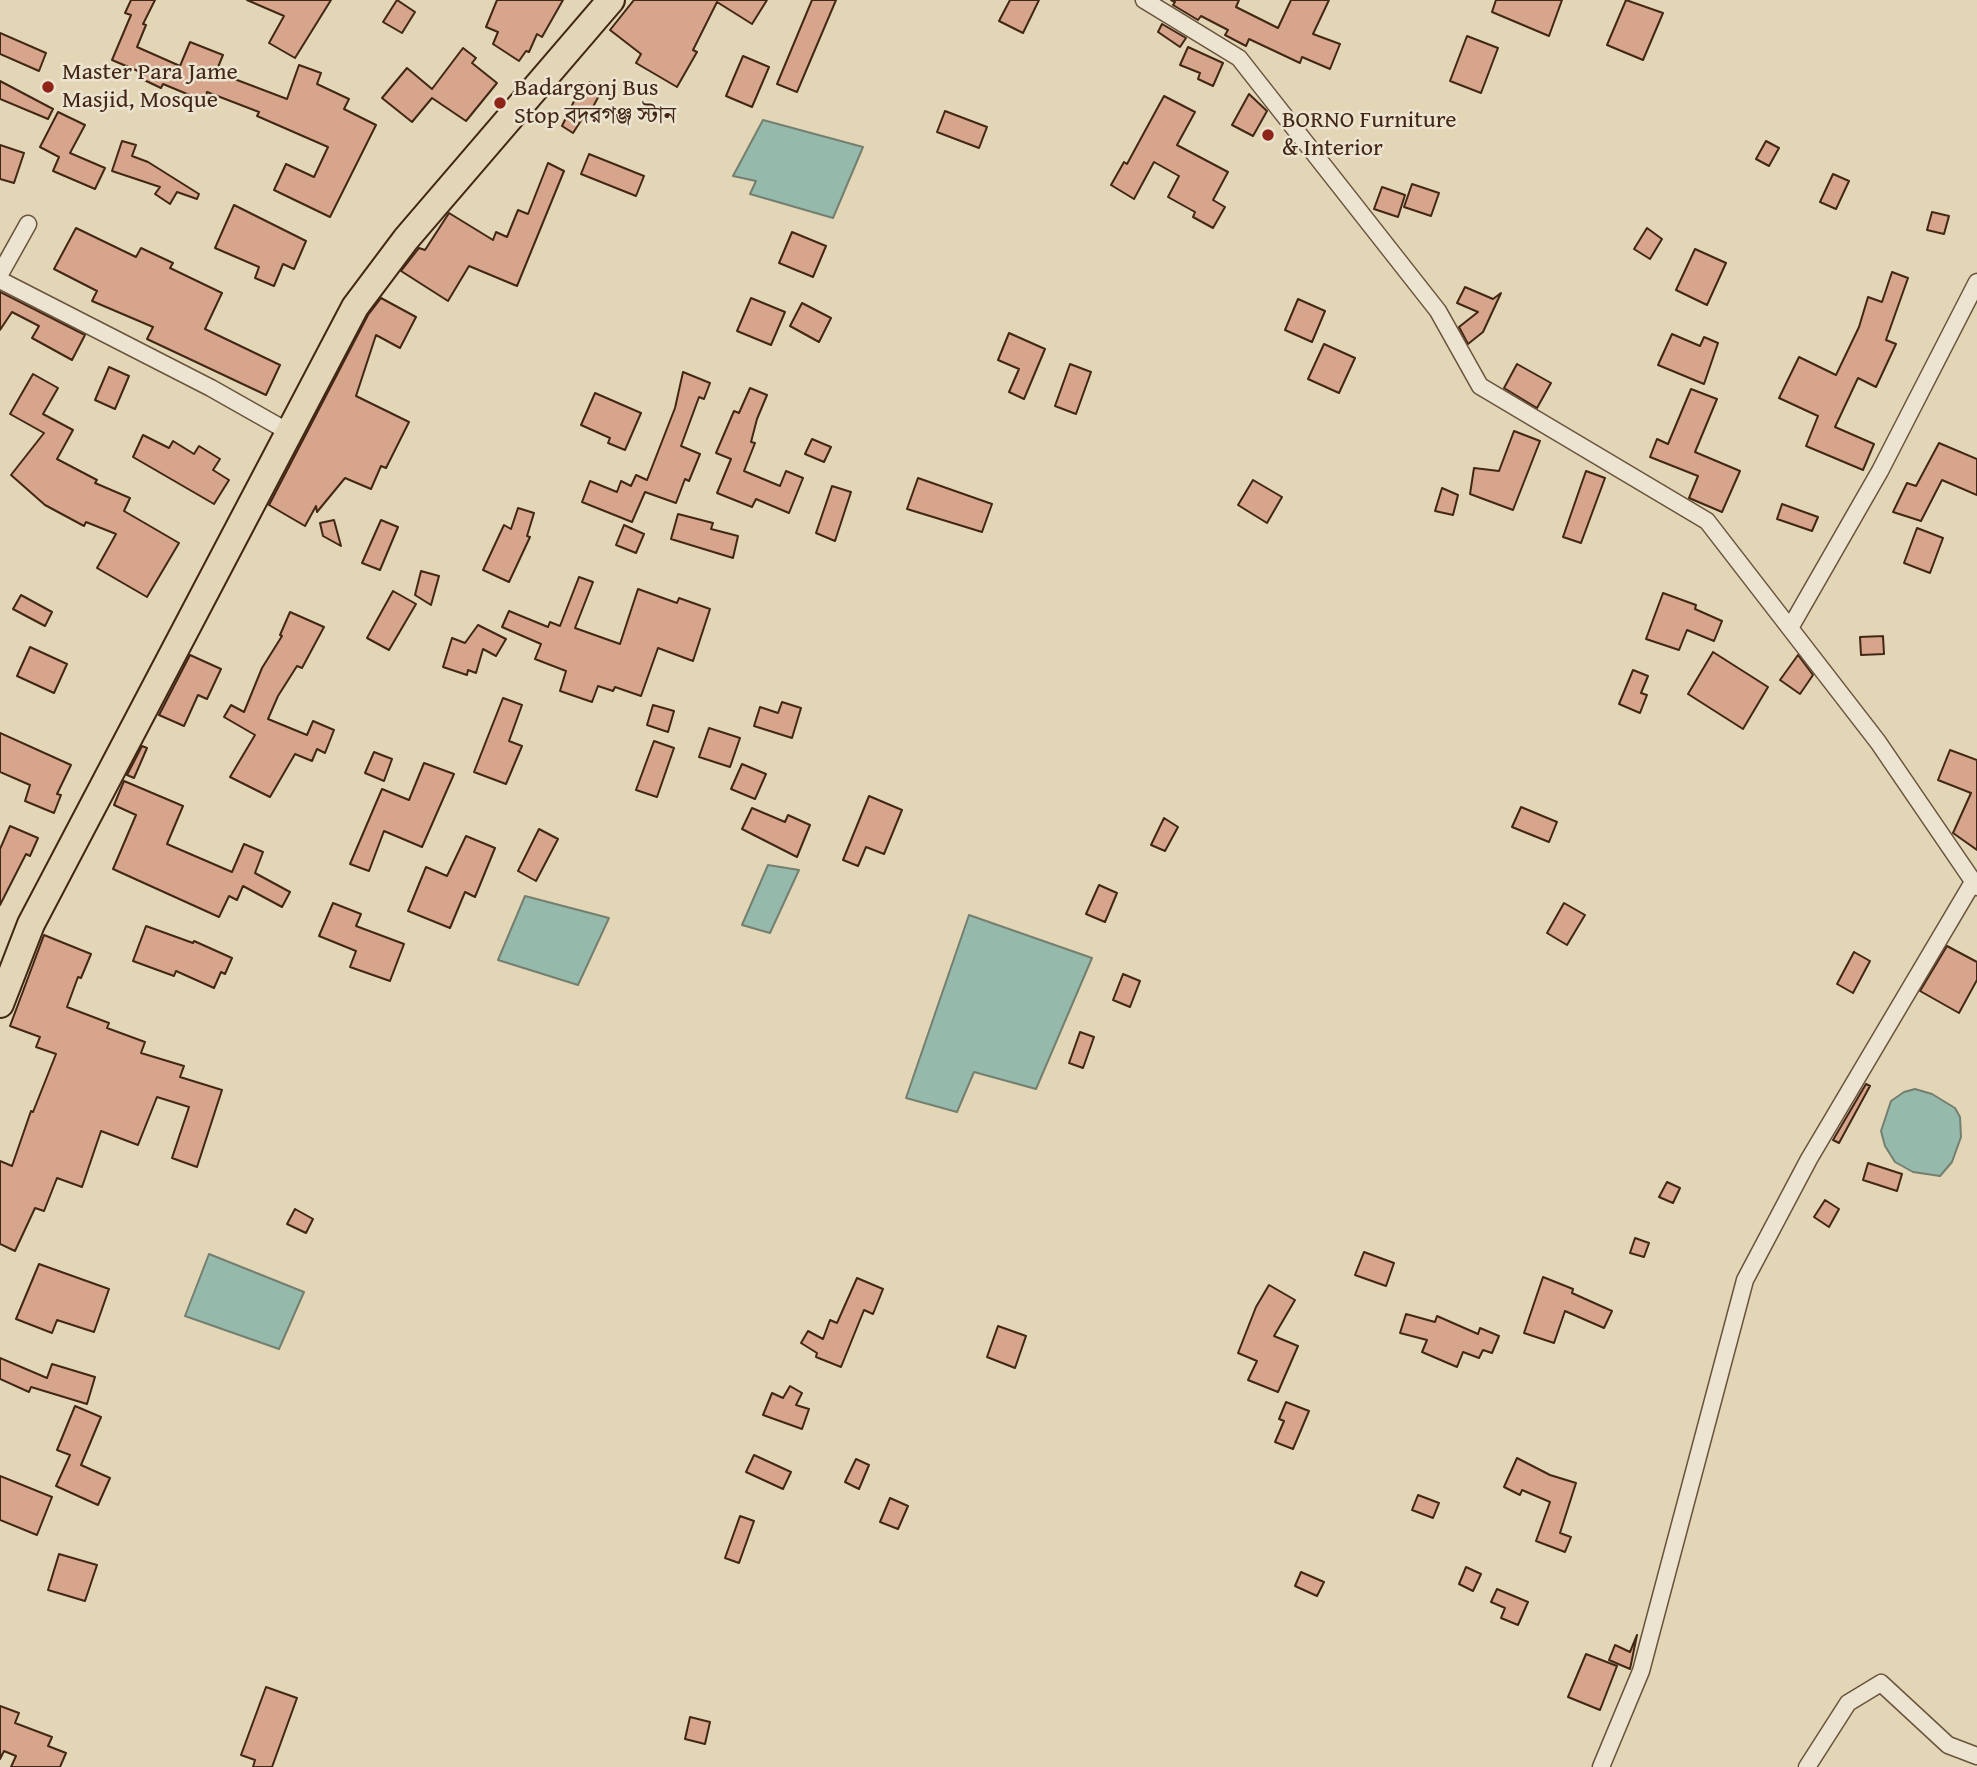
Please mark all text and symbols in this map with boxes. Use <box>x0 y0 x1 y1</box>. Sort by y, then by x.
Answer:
place label: Master Para Jame Masjid, Mosque <box>62 59 238 115</box>
place label: Badargonj Bus Stop বদরগঞ্জ স্টান <box>514 75 676 131</box>
marker: Master Para Jame Masjid, Mosque <box>40 79 56 95</box>
marker: Badargonj Bus Stop বদরগঞ্জ স্টান <box>492 95 508 111</box>
place label: BORNO Furniture & Interior <box>1282 107 1457 163</box>
marker: BORNO Furniture & Interior <box>1260 127 1276 143</box>

